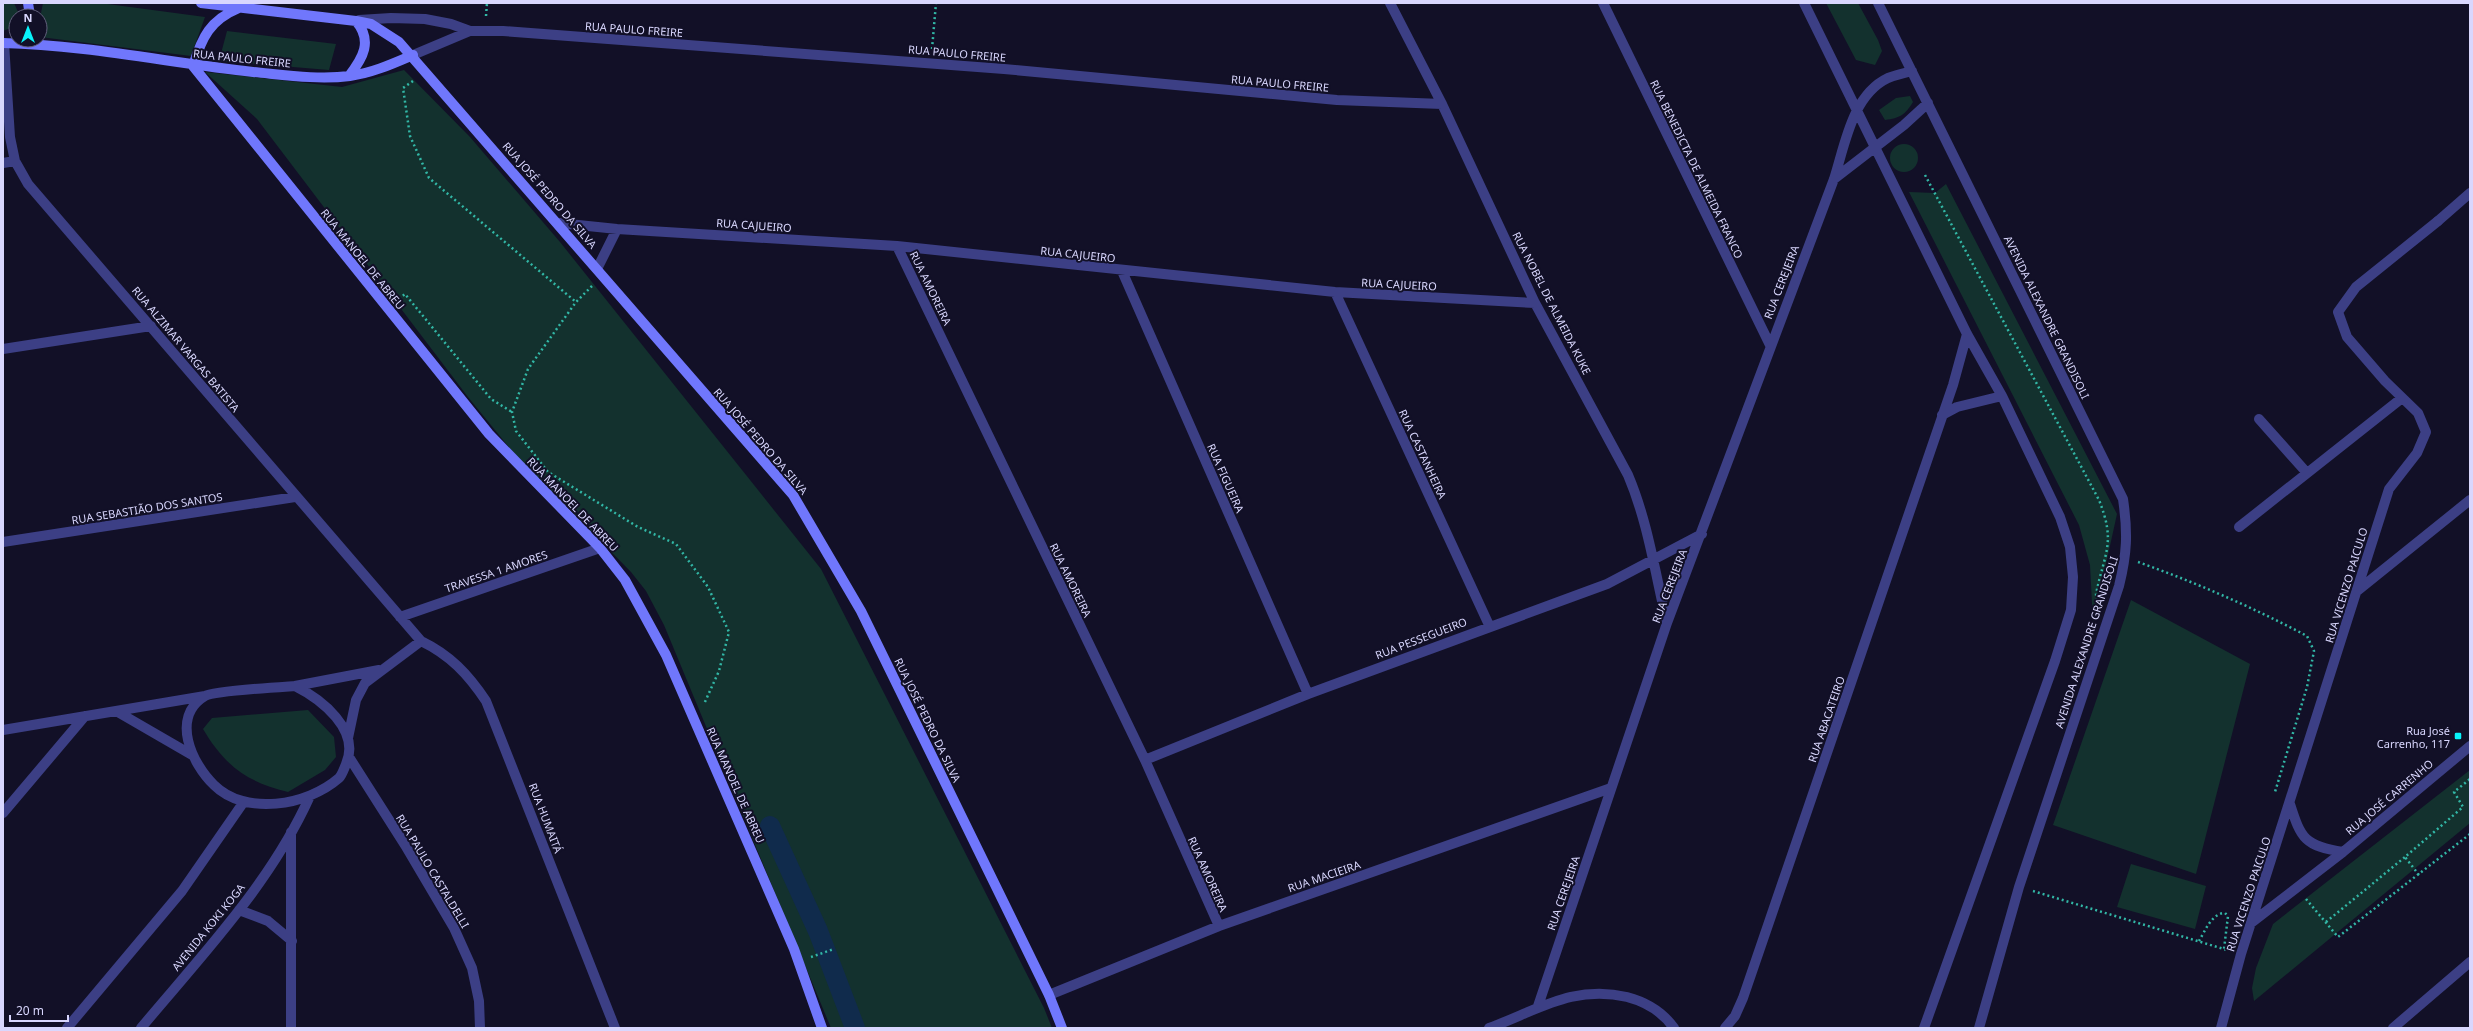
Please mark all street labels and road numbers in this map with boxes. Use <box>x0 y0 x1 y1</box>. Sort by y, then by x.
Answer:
street label: RUA PAULO FREIRE <box>585 18 683 40</box>
street label: RUA PAULO FREIRE <box>907 41 1007 65</box>
street label: RUA PAULO FREIRE <box>192 45 292 71</box>
street label: RUA PAULO FREIRE <box>1230 71 1330 95</box>
street label: RUA BENEDICTA DE ALMEIDA FRANCO <box>1647 77 1747 261</box>
street label: RUA JOSÉ PEDRO DA SILVA <box>500 139 601 252</box>
street label: RUA MANOEL DE ABREU <box>318 205 408 313</box>
street label: RUA CAJUEIRO <box>716 215 792 235</box>
street label: RUA NOBEL DE ALMEIDA KUKE <box>1509 229 1595 377</box>
street label: AVENIDA ALEXANDRE GRANDISOLI <box>2001 233 2093 401</box>
street label: RUA CEREJEIRA <box>1760 242 1802 321</box>
street label: RUA CAJUEIRO <box>1040 243 1116 265</box>
street label: RUA AMOREIRA <box>907 248 956 328</box>
street label: RUA CAJUEIRO <box>1361 275 1437 293</box>
street label: RUA ALZIMAR VARGAS BATISTA <box>129 283 244 416</box>
street label: RUA JOSÉ PEDRO DA SILVA <box>711 385 812 498</box>
street label: RUA CASTANHEIRA <box>1396 407 1451 502</box>
street label: RUA FIGUEIRA <box>1204 441 1248 516</box>
street label: RUA MANOEL DE ABREU <box>524 454 622 554</box>
street label: RUA SEBASTIÃO DOS SANTOS <box>70 489 224 527</box>
street label: RUA VICENZO PAICULO <box>2321 525 2371 645</box>
street label: RUA AMOREIRA <box>1047 540 1096 620</box>
street label: TRAVESSA 1 AMORES <box>443 546 549 596</box>
street label: RUA CEREJEIRA <box>1648 546 1690 625</box>
street label: AVENIDA ALEXANDRE GRANDISOLI <box>2051 554 2121 730</box>
street label: RUA PESSEGUEIRO <box>1373 614 1469 662</box>
street label: RUA JOSÉ PEDRO DA SILVA <box>891 655 965 786</box>
street label: RUA ABACATEIRO <box>1804 674 1848 764</box>
street label: RUA MANOEL DE ABREU <box>704 725 768 845</box>
street label: RUA JOSÉ CARRENHO <box>2342 756 2436 838</box>
street label: RUA HUMAITÁ <box>526 781 567 856</box>
street label: RUA PAULO CASTALDELLI <box>393 811 473 931</box>
street label: RUA AMOREIRA <box>1185 834 1232 915</box>
street label: RUA VICENZO PAICULO <box>2222 835 2274 953</box>
street label: RUA CEREJEIRA <box>1543 853 1583 932</box>
street label: RUA MACIEIRA <box>1286 856 1363 895</box>
street label: AVENIDA KOKI KOGA <box>168 880 248 974</box>

